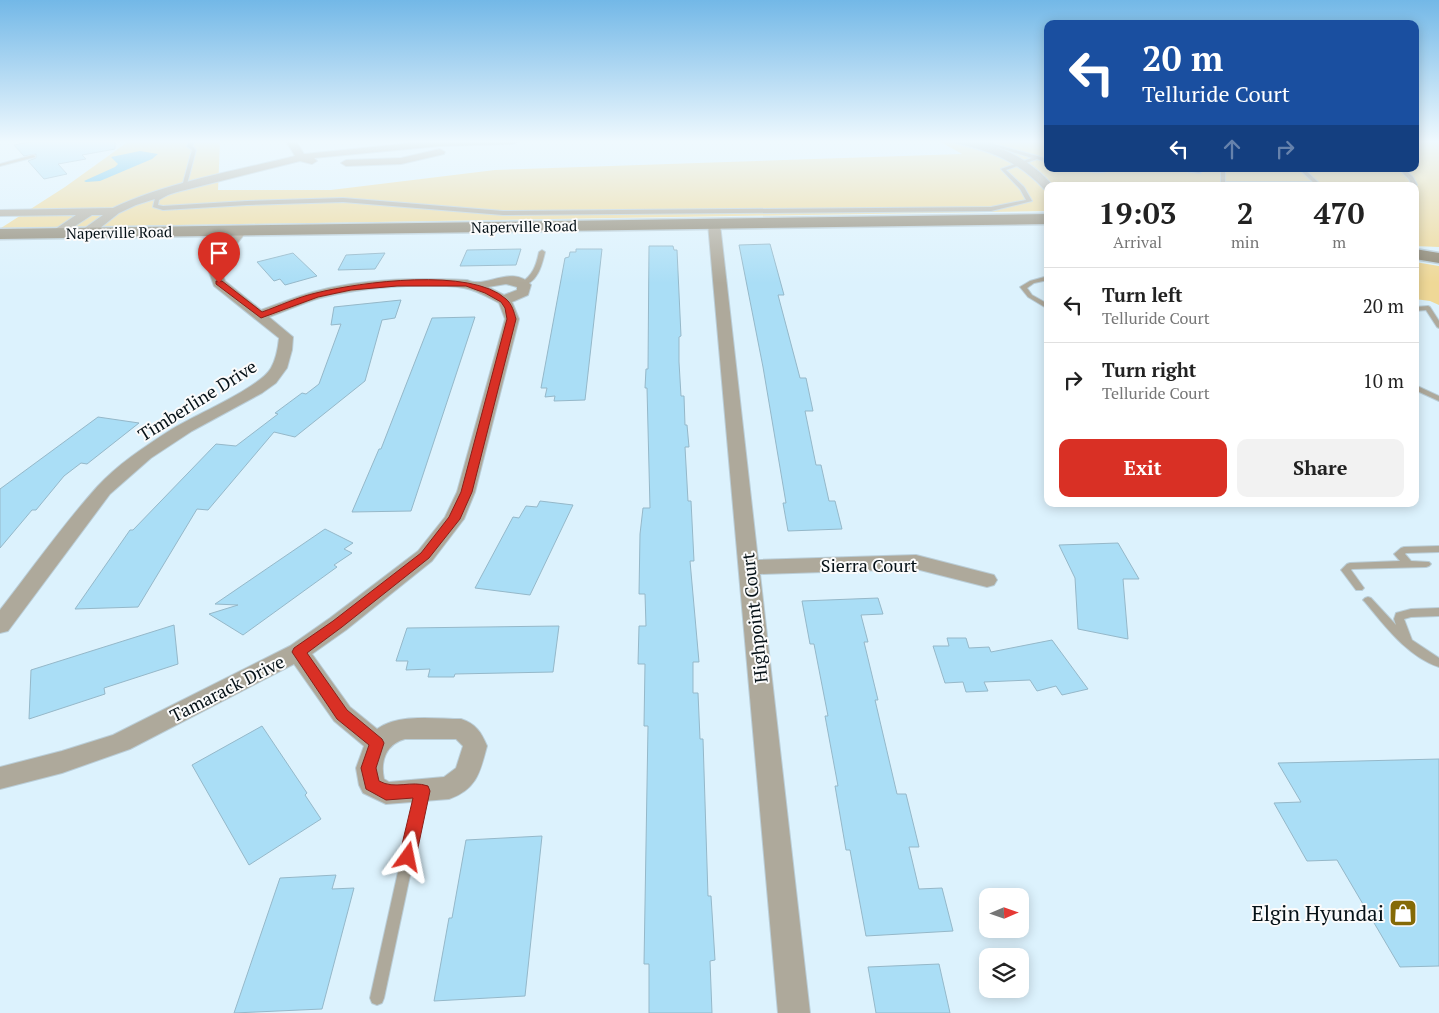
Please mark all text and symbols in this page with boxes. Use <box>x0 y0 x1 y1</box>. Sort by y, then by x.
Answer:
text: 20 m <box>1142 35 1223 81</box>
icon: left <box>1059 40 1124 105</box>
text: Telluride Court <box>1142 79 1290 108</box>
icon: left <box>1165 135 1193 163</box>
icon: ahead <box>1218 135 1246 163</box>
icon: right <box>1271 135 1299 163</box>
text: 19:03 <box>1098 193 1177 233</box>
text: 2 <box>1237 193 1254 233</box>
text: 470 <box>1314 193 1365 233</box>
street label: Naperville Road <box>471 215 577 237</box>
street label: Naperville Road <box>66 221 172 243</box>
text: Arrival <box>1113 231 1162 253</box>
text: min <box>1231 231 1259 253</box>
text: m <box>1332 231 1346 253</box>
pin <box>198 232 240 283</box>
icon: arrive <box>205 239 233 267</box>
text: Turn left <box>1102 282 1183 307</box>
icon: left <box>1059 291 1087 319</box>
text: 20 m <box>1363 293 1404 318</box>
text: Telluride Court <box>1102 307 1210 329</box>
street label: Timberline Drive <box>133 354 261 446</box>
text: Turn right <box>1102 357 1196 382</box>
icon: right <box>1059 366 1087 394</box>
text: 10 m <box>1363 368 1404 393</box>
text: Telluride Court <box>1102 382 1210 404</box>
button: Exit <box>1059 439 1227 497</box>
button: Share <box>1237 439 1404 497</box>
street label: Highpoint Court <box>735 551 773 684</box>
street label: Sierra Court <box>821 553 918 577</box>
street label: Tamarack Drive <box>166 649 288 727</box>
position arrow <box>381 830 433 882</box>
north arrow <box>979 888 1029 938</box>
map controls <box>979 888 1029 998</box>
shop icon: Elgin Hyundai <box>1388 898 1418 928</box>
place label: Elgin Hyundai <box>1252 899 1384 927</box>
button: layers <box>979 948 1029 998</box>

